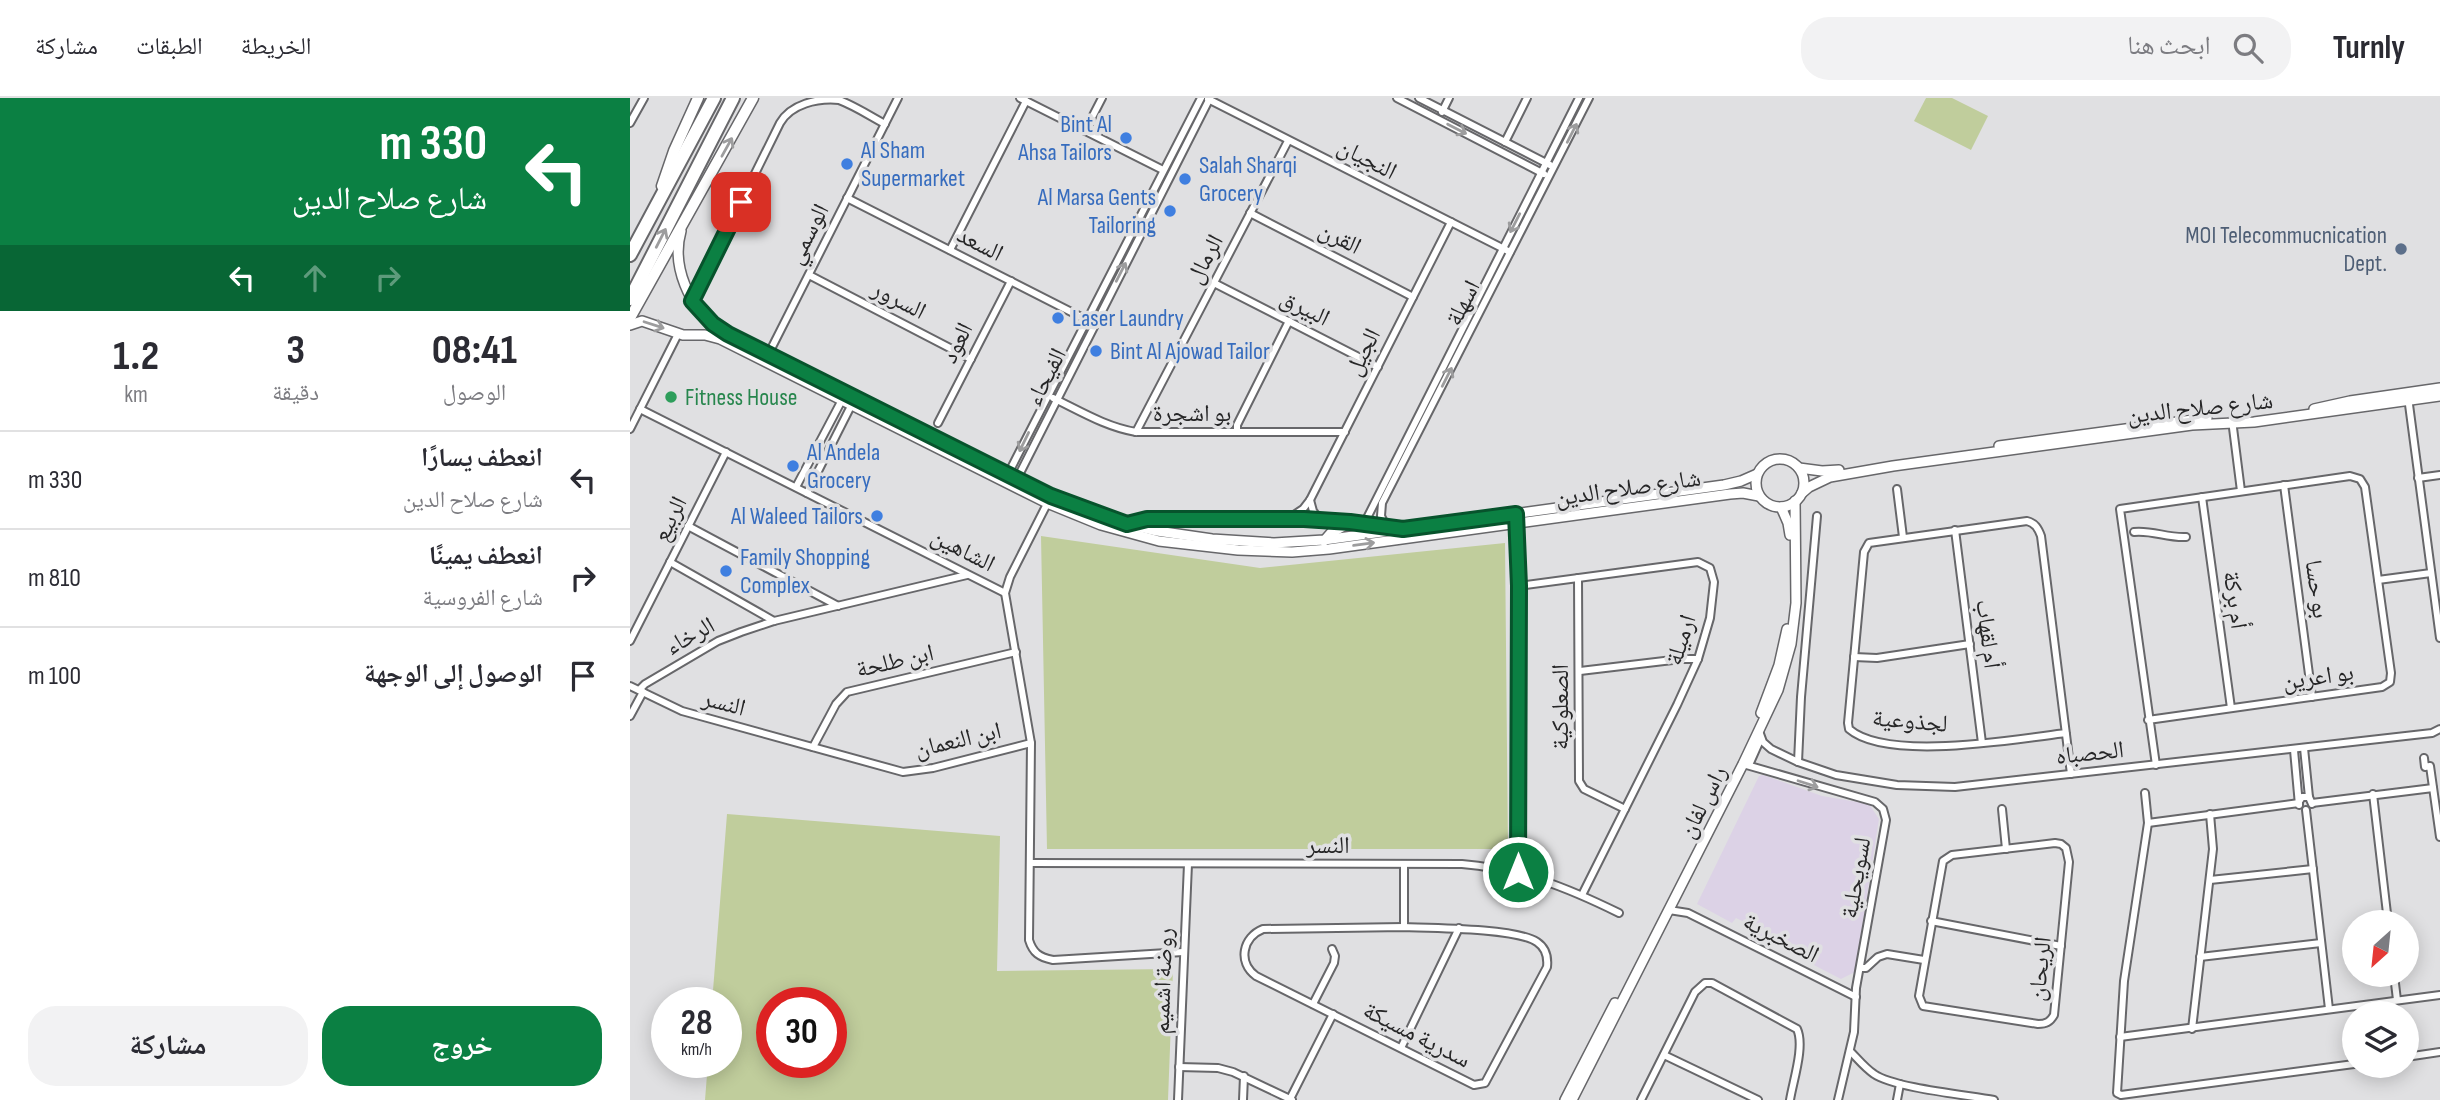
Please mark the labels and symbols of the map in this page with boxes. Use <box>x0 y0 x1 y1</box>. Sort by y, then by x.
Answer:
place label: Bint Al Ahsa Tailors <box>1017 110 1112 167</box>
one-way arrow <box>1446 123 1467 137</box>
one-way arrow <box>1565 123 1579 144</box>
marker: Bint Al Ahsa Tailors <box>1118 130 1134 146</box>
street label: النجيان <box>1333 132 1401 186</box>
place label: Al Sham Supermarket <box>860 136 965 193</box>
one-way arrow <box>721 137 735 157</box>
place label: Salah Sharqi Grocery <box>1199 151 1297 208</box>
marker: Al Sham Supermarket <box>839 156 855 172</box>
marker: Salah Sharqi Grocery <box>1177 171 1193 187</box>
pin <box>711 172 771 232</box>
place label: Al Marsa Gents Tailoring <box>1037 183 1156 240</box>
street label: الوسمي <box>780 199 839 271</box>
marker: Al Marsa Gents Tailoring <box>1162 203 1178 219</box>
one-way arrow <box>1508 212 1521 233</box>
street label: القرن <box>1314 215 1366 261</box>
street label: السعد <box>952 220 1008 268</box>
place label: MOI Telecommucnication Dept. <box>2185 221 2387 278</box>
one-way arrow <box>654 228 668 249</box>
street label: الرمال <box>1180 229 1230 289</box>
marker: MOI Telecommucnication Dept. <box>2393 241 2409 257</box>
one-way arrow <box>1115 262 1129 283</box>
street label: السرور <box>866 274 931 326</box>
street label: اسهلة <box>1439 275 1487 331</box>
street label: البيرق <box>1275 283 1335 333</box>
place label: Laser Laundry <box>1072 304 1184 333</box>
marker: Laser Laundry <box>1050 310 1066 326</box>
street label: العود <box>935 318 979 368</box>
one-way arrow <box>643 319 665 332</box>
street label: الجيل <box>1339 323 1387 381</box>
place label: Bint Al Ajowad Tailor <box>1110 337 1270 366</box>
street label: الفيحاء <box>1019 343 1073 411</box>
marker: Bint Al Ajowad Tailor <box>1088 343 1104 359</box>
one-way arrow <box>1440 367 1454 388</box>
place label: Fitness House <box>685 383 797 412</box>
street label: شارع صلاح الدين <box>2126 386 2274 430</box>
marker: Fitness House <box>663 389 679 405</box>
street label: بو اشجرة <box>1153 399 1231 428</box>
one-way arrow <box>1017 431 1031 452</box>
place label: Al Andela Grocery <box>806 438 880 495</box>
marker: Al Andela Grocery <box>785 458 801 474</box>
street label: شارع صلاح الدين <box>1553 463 1703 513</box>
street label: الربيع <box>646 491 694 547</box>
place label: Al Waleed Tailors <box>730 502 863 531</box>
marker: Al Waleed Tailors <box>869 508 885 524</box>
street label: الشاهين <box>926 522 1000 578</box>
one-way arrow <box>1352 538 1375 551</box>
place label: Family Shopping Complex <box>740 543 870 600</box>
street label: بو حسا <box>2299 558 2335 620</box>
marker: Family Shopping Complex <box>718 563 734 579</box>
street label: أم بركة <box>2216 569 2253 631</box>
street label: أم لقهاب <box>1968 598 2007 670</box>
street label: الرخاء <box>660 611 720 661</box>
street label: ارميلة <box>1659 611 1703 669</box>
street label: ابن طلحة <box>853 638 937 684</box>
street label: بو اعرين <box>2281 658 2355 696</box>
street label: الصعلوكية <box>1546 664 1575 750</box>
street label: النسر <box>698 683 749 723</box>
street label: لجذوعية <box>1871 703 1949 739</box>
street label: ابن النعمان <box>912 716 1004 764</box>
street label: الحصباه <box>2055 735 2125 771</box>
street label: راس لفان <box>1672 761 1734 843</box>
one-way arrow <box>1797 779 1819 792</box>
street label: النسر <box>1305 831 1350 860</box>
position arrow <box>1481 835 1555 909</box>
street label: لسويحلية <box>1835 835 1877 921</box>
street label: الصخبرية <box>1738 907 1824 969</box>
north arrow <box>2342 910 2418 987</box>
street label: روضة اشميم <box>1147 927 1180 1035</box>
street label: الريحان <box>2022 935 2058 1003</box>
speed limit sign: 30 <box>756 987 847 1078</box>
street label: سدرية مسيكة <box>1358 996 1476 1074</box>

